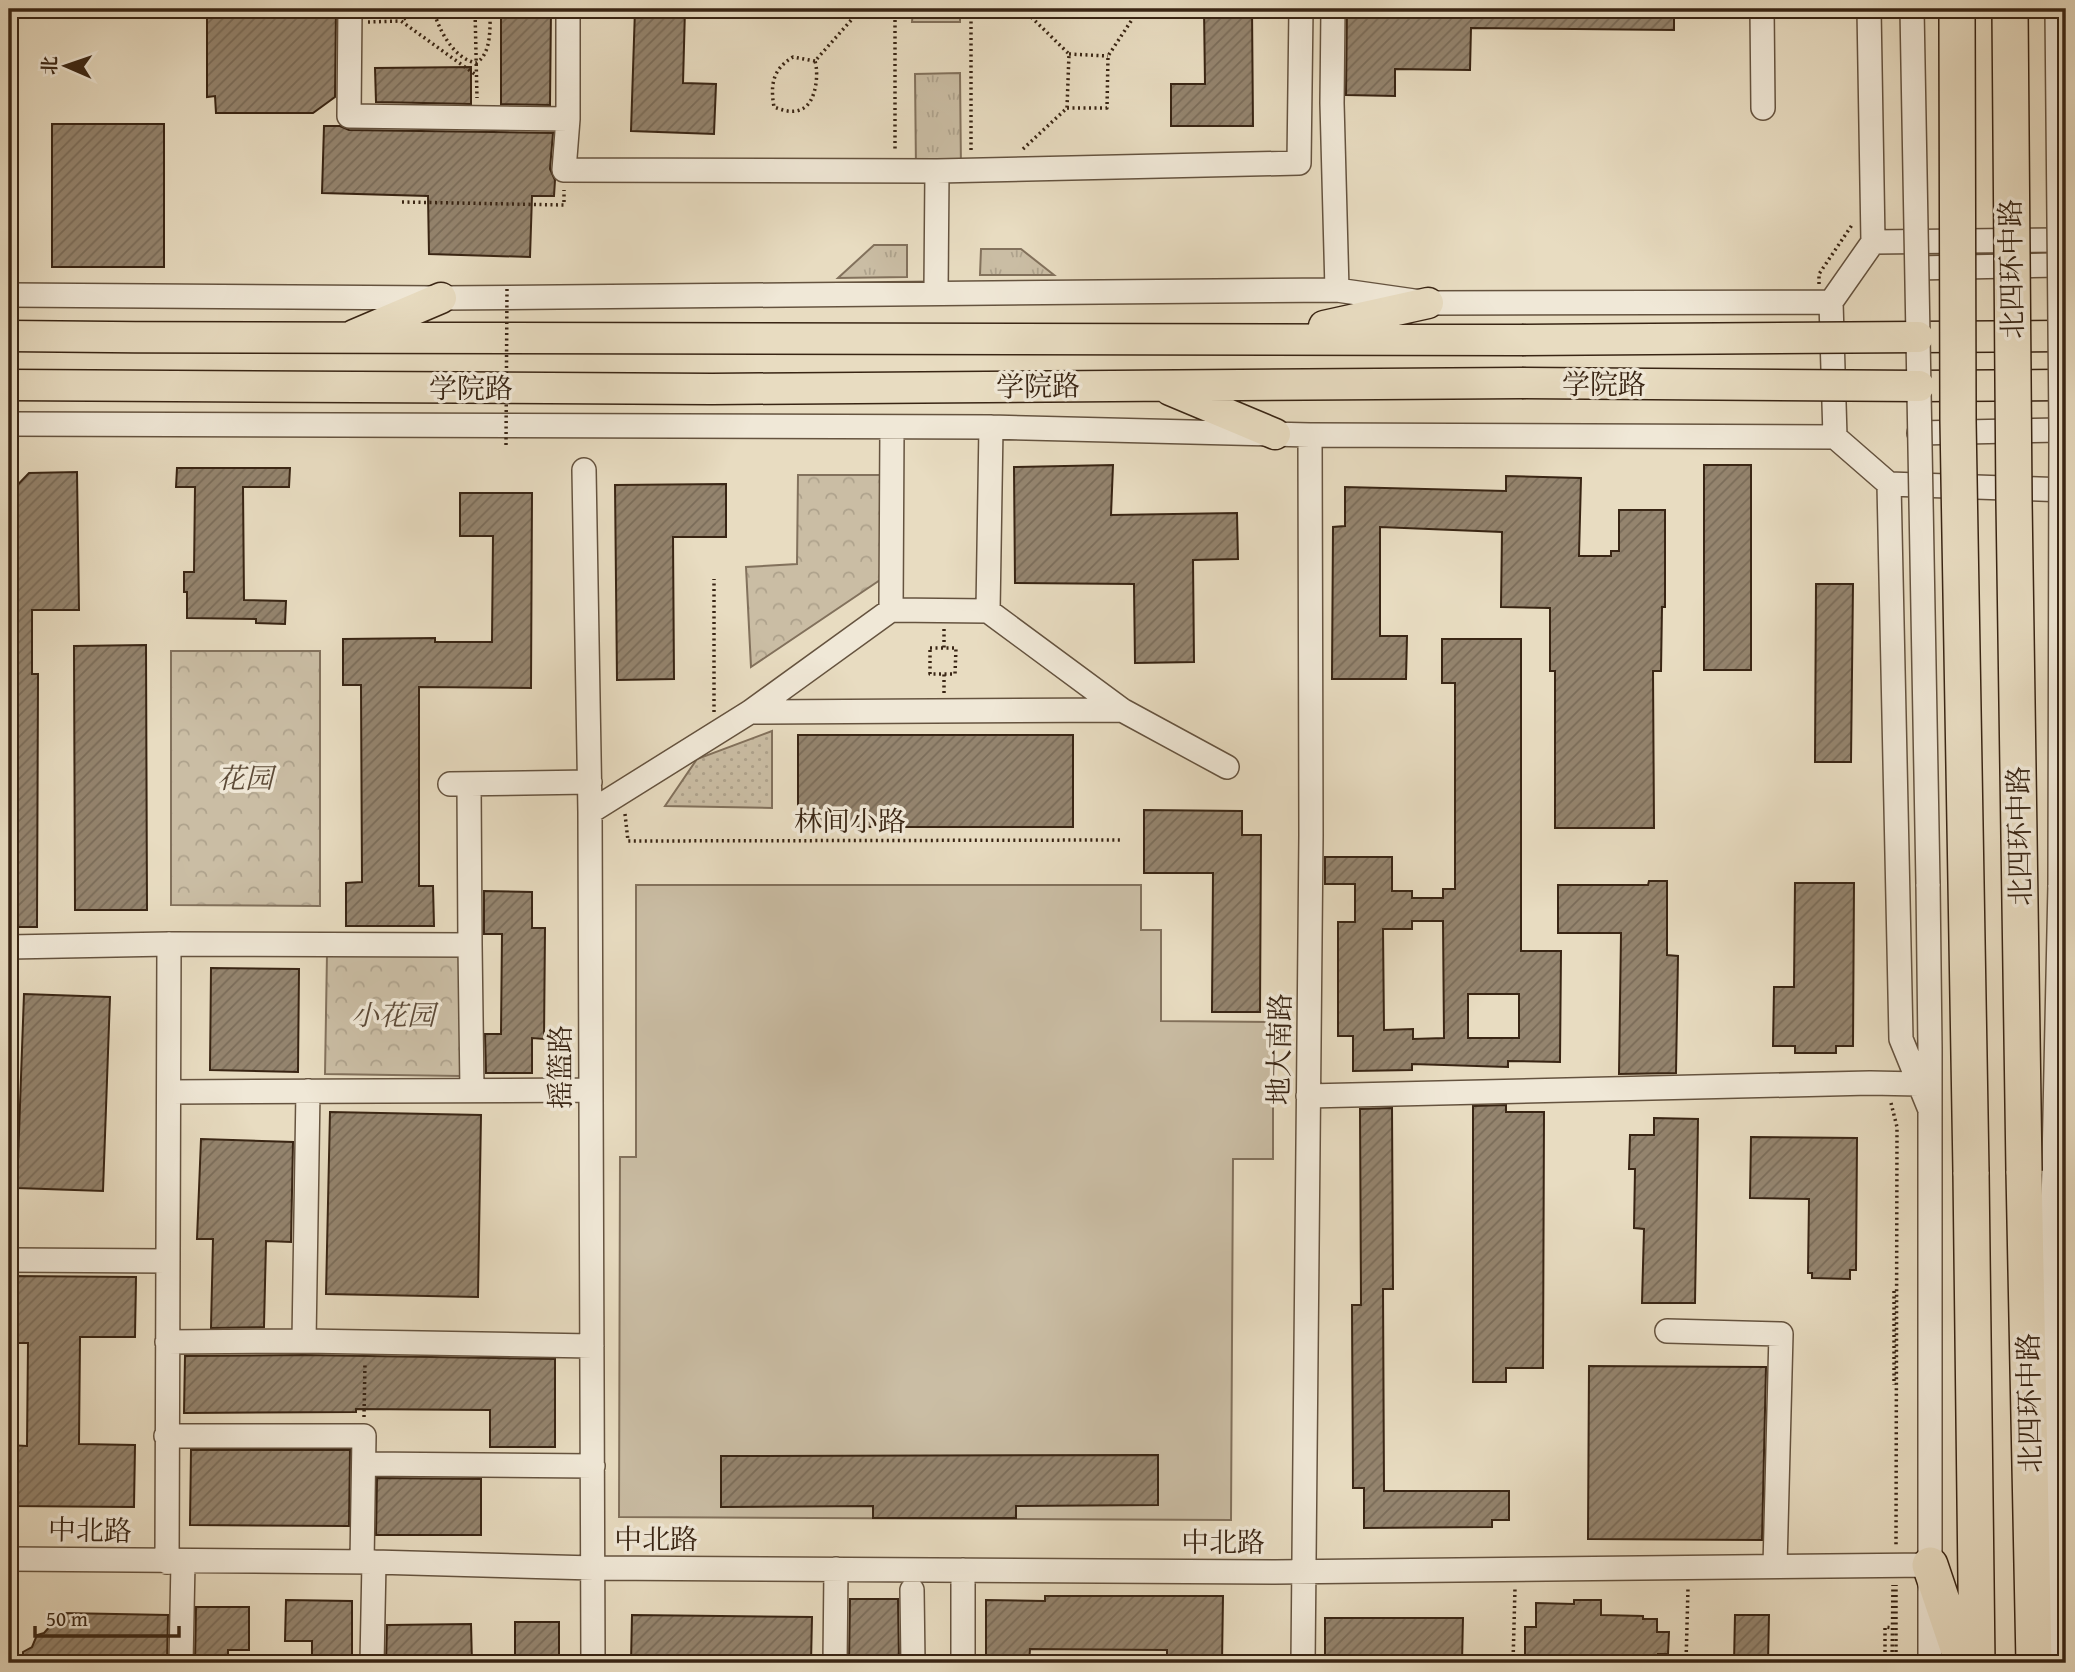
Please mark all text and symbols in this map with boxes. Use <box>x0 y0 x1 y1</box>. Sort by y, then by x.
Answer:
north arrow <box>32 32 102 102</box>
text: 北 <box>35 55 63 75</box>
street label: 北四环中路 <box>1989 199 2032 339</box>
street label: 学院路 <box>1562 363 1646 404</box>
street label: 学院路 <box>996 364 1080 407</box>
street label: 学院路 <box>429 367 513 408</box>
park label: 花园 <box>217 757 277 798</box>
street label: 北四环中路 <box>1997 766 2040 906</box>
street label: 林间小路 <box>794 800 906 841</box>
street label: 地大南路 <box>1257 993 1300 1105</box>
park label: 小花园 <box>351 994 439 1035</box>
street label: 摇篮路 <box>539 1025 580 1109</box>
street label: 北四环中路 <box>2007 1333 2050 1473</box>
street label: 中北路 <box>48 1508 132 1551</box>
street label: 中北路 <box>614 1518 698 1559</box>
street label: 中北路 <box>1181 1521 1265 1562</box>
scale bar <box>35 1595 178 1639</box>
text: 50 m <box>46 1603 88 1634</box>

